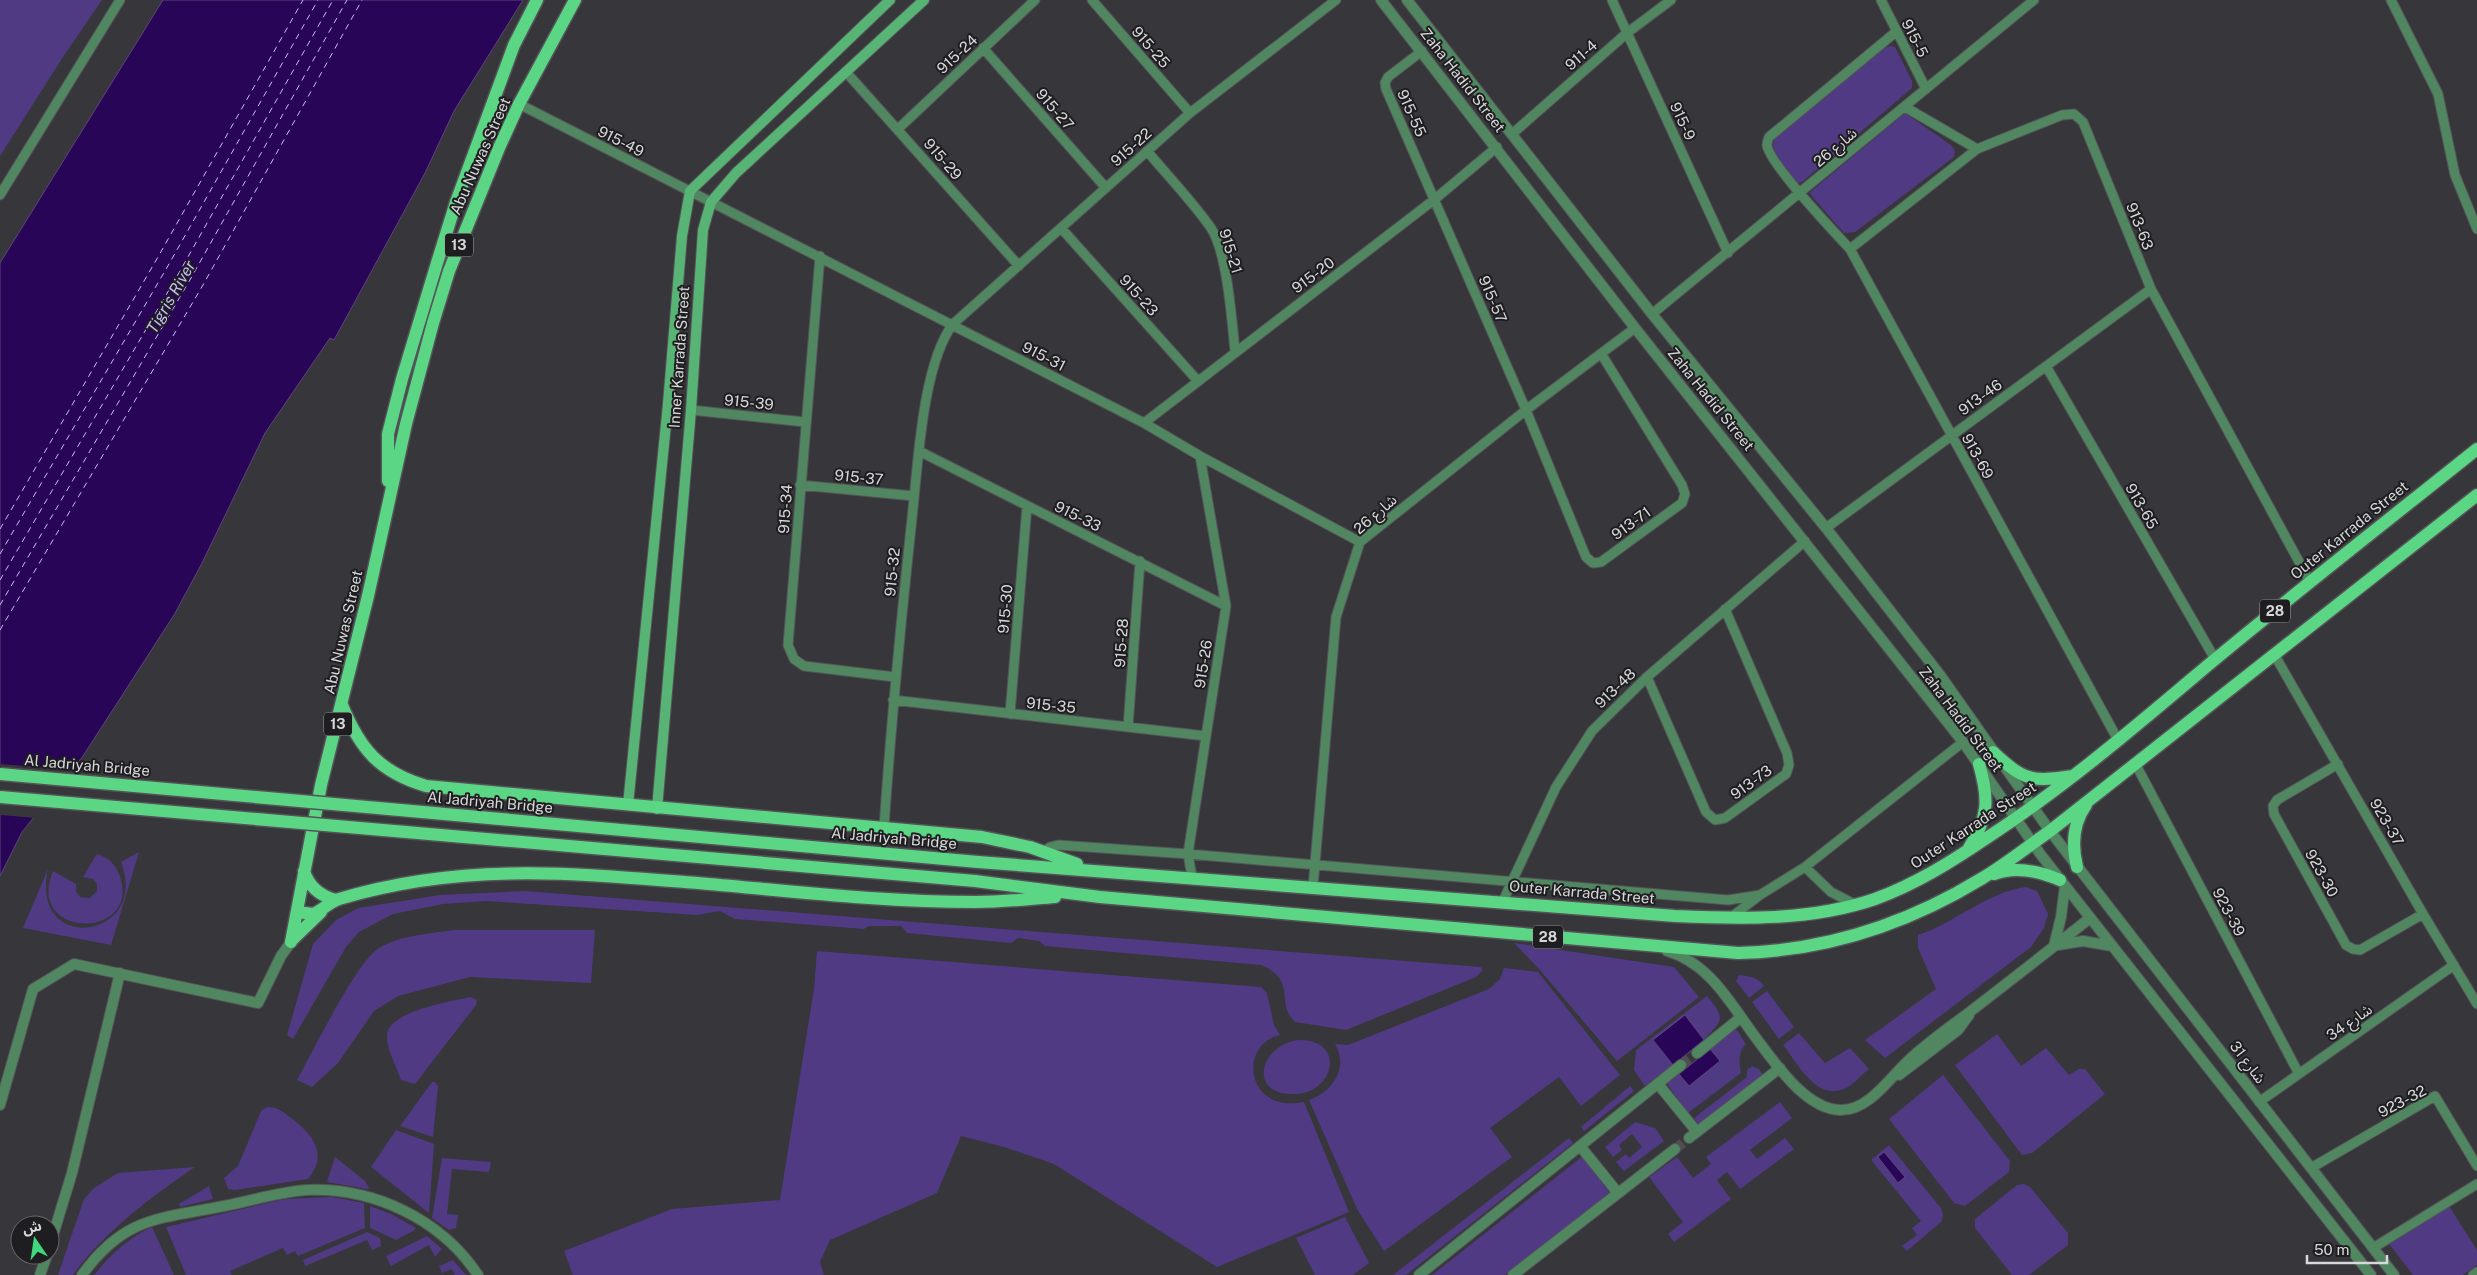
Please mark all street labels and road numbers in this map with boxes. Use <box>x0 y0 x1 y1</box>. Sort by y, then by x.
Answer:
street label: 915-5 <box>1898 16 1932 60</box>
street label: 915-25 <box>1128 23 1174 71</box>
street label: Zaha Hadid Street <box>1417 25 1509 136</box>
street label: 915-24 <box>933 31 981 77</box>
street label: 911-4 <box>1562 37 1600 73</box>
street label: 915-27 <box>1033 85 1077 133</box>
street label: 915-55 <box>1394 87 1430 139</box>
street label: Abu Nuwas Street <box>446 95 514 217</box>
street label: 915-9 <box>1667 99 1699 143</box>
street label: 915-49 <box>595 122 647 160</box>
street label: 915-22 <box>1107 124 1155 170</box>
street label: شارع 26 <box>1810 124 1863 173</box>
street label: 915-29 <box>920 135 966 183</box>
street label: 913-63 <box>2123 200 2157 252</box>
street label: 915-21 <box>1216 227 1246 275</box>
road number: 13 <box>445 234 473 256</box>
street label: 915-20 <box>1288 254 1338 296</box>
street label: 915-23 <box>1116 271 1162 319</box>
street label: 915-57 <box>1476 273 1510 325</box>
street label: Inner Karrada Street <box>666 285 692 429</box>
street label: 915-31 <box>1020 338 1068 374</box>
street label: Zaha Hadid Street <box>1664 344 1758 454</box>
street label: 913-46 <box>1955 376 2005 418</box>
street label: 915-39 <box>724 391 774 413</box>
street label: 913-69 <box>1959 430 1997 482</box>
street label: 915-37 <box>834 466 884 488</box>
street label: Outer Karrada Street <box>2287 477 2411 583</box>
street label: 913-65 <box>2122 480 2162 532</box>
street label: 915-34 <box>775 484 795 534</box>
street label: شارع 26 <box>1350 491 1403 540</box>
street label: 915-33 <box>1052 498 1104 534</box>
street label: 913-71 <box>1608 503 1654 543</box>
street label: 915-32 <box>881 547 903 597</box>
street label: Abu Nuwas Street <box>320 568 366 696</box>
street label: 915-30 <box>994 584 1016 634</box>
road number: 28 <box>2260 600 2290 622</box>
street label: 915-28 <box>1111 618 1131 668</box>
street label: 915-26 <box>1191 638 1215 690</box>
street label: Zaha Hadid Street <box>1916 663 2006 775</box>
street label: 913-48 <box>1591 665 1639 711</box>
street label: 915-35 <box>1025 694 1077 716</box>
road number: 13 <box>324 712 352 736</box>
street label: Al Jadriyah Bridge <box>23 751 151 779</box>
street label: 913-73 <box>1727 761 1775 803</box>
street label: Outer Karrada Street <box>1907 778 2039 872</box>
street label: Al Jadriyah Bridge <box>426 788 554 816</box>
street label: 923-37 <box>2367 795 2407 849</box>
street label: Al Jadriyah Bridge <box>830 824 958 852</box>
street label: 923-30 <box>2302 846 2342 900</box>
street label: Outer Karrada Street <box>1508 877 1656 907</box>
street label: 923-39 <box>2209 885 2249 939</box>
road number: 28 <box>1533 926 1563 949</box>
street label: شارع 34 <box>2323 1000 2378 1047</box>
street label: شارع 31 <box>2223 1038 2270 1089</box>
street label: 923-32 <box>2375 1081 2429 1121</box>

